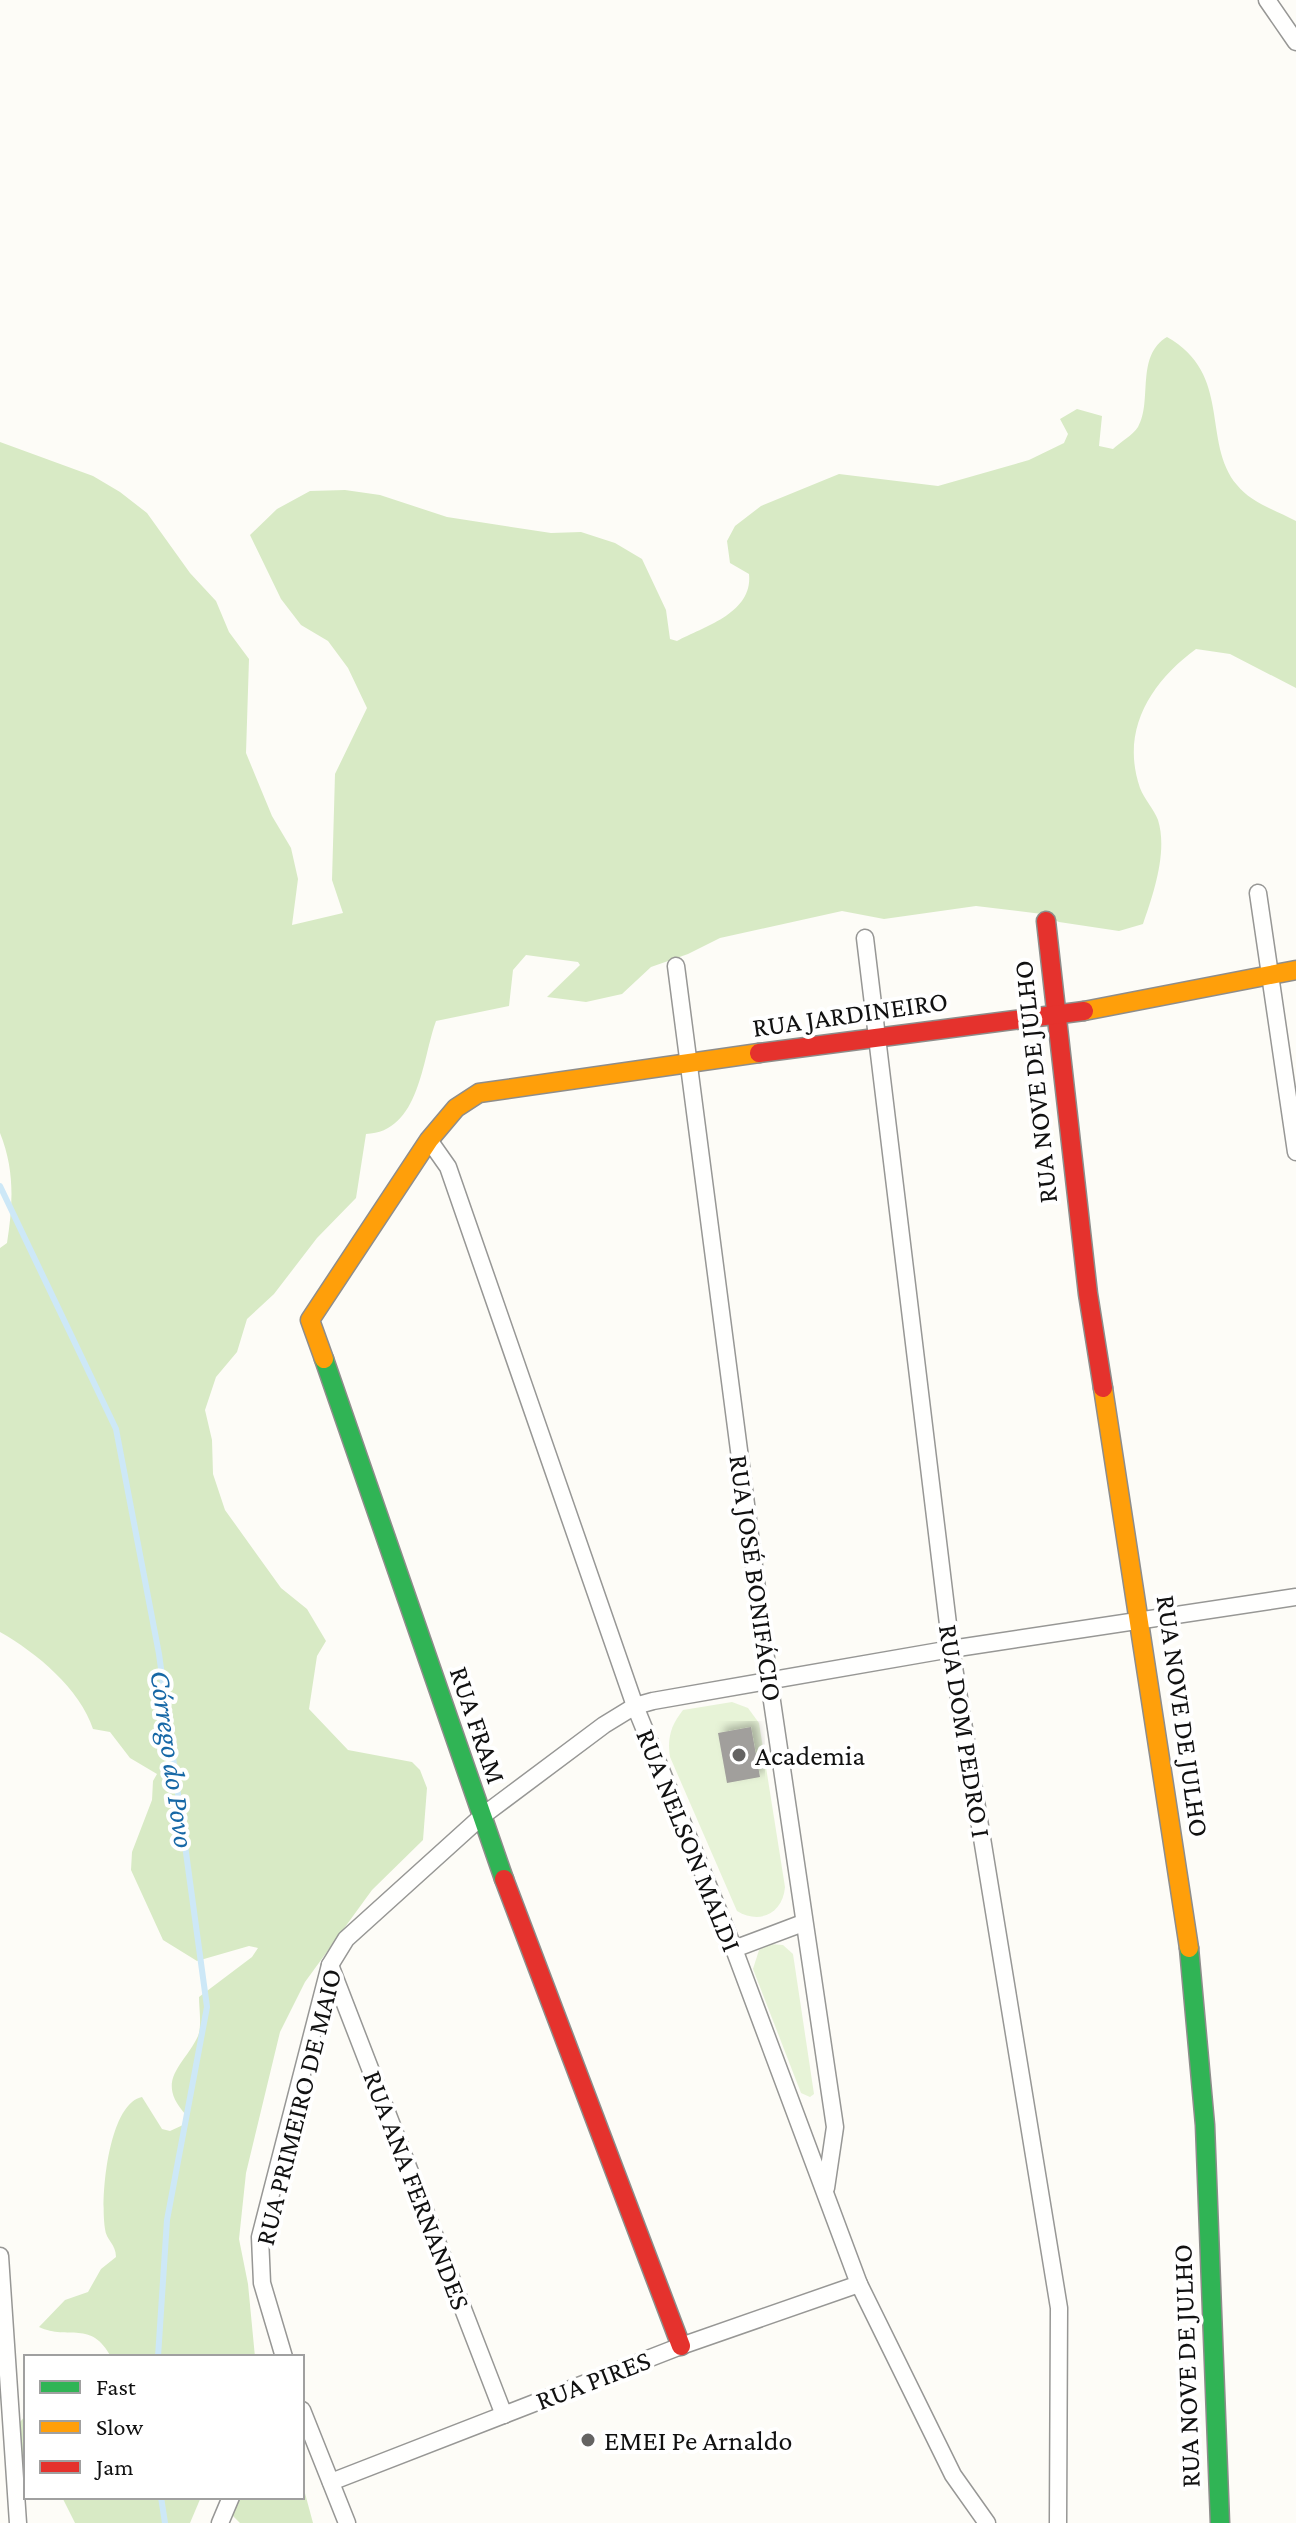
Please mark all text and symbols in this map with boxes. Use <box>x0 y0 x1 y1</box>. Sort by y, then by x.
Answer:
street label: RUA NOVE DE JULHO <box>1007 959 1063 1205</box>
street label: RUA JARDINEIRO <box>750 985 950 1043</box>
street label: RUA JOSÉ BONIFÁCIO <box>723 1453 789 1703</box>
street label: RUA NOVE DE JULHO <box>1151 1593 1215 1839</box>
street label: RUA DOM PEDRO I <box>933 1622 997 1840</box>
street label: RUA FRAM <box>444 1662 512 1788</box>
water label: Córrego do Povo <box>143 1668 202 1850</box>
street label: RUA NELSON MALDI <box>630 1724 748 1956</box>
place label: Academia <box>755 1740 865 1771</box>
marker: Academia <box>730 1746 748 1764</box>
street label: RUA PRIMEIRO DE MAIO <box>249 1966 347 2248</box>
street label: RUA ANA FERNANDES <box>357 2066 477 2314</box>
street label: RUA NOVE DE JULHO <box>1166 2244 1206 2488</box>
street label: RUA PIRES <box>531 2344 655 2416</box>
legend <box>24 2355 304 2499</box>
text: Fast <box>96 2373 137 2400</box>
text: Slow <box>96 2413 143 2440</box>
place label: EMEI Pe Arnaldo <box>604 2425 792 2456</box>
marker: EMEI Pe Arnaldo <box>579 2431 597 2449</box>
text: Jam <box>94 2453 134 2480</box>

